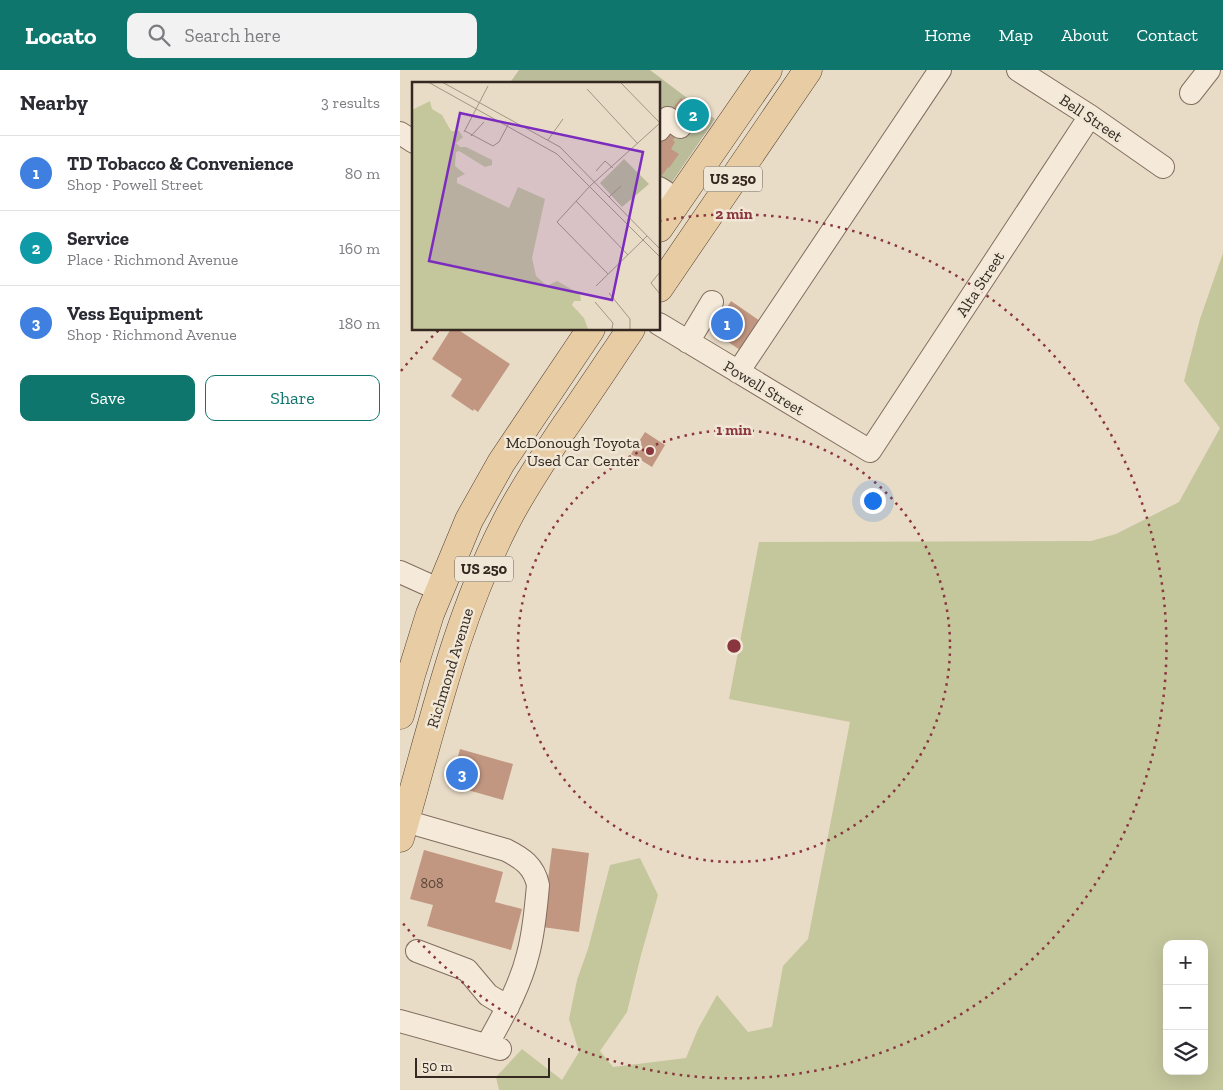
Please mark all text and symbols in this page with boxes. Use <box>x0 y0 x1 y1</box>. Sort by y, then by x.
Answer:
search box <box>127 13 477 58</box>
text: Locato <box>25 21 97 50</box>
icon: search <box>145 21 173 49</box>
text: Search here <box>185 24 281 47</box>
text: Home <box>924 24 971 46</box>
text: Map <box>999 24 1033 46</box>
text: About <box>1061 24 1108 46</box>
text: Contact <box>1136 24 1198 46</box>
inset map <box>412 82 660 330</box>
text: Nearby <box>20 90 88 115</box>
street label: Bell Street <box>1056 90 1126 146</box>
text: 3 results <box>321 93 380 112</box>
pin: 2 <box>677 96 709 134</box>
text: TD Tobacco & Convenience <box>67 152 293 175</box>
text: 1 <box>33 164 39 183</box>
text: 80 m <box>345 164 380 183</box>
road number: US 250 <box>704 166 762 192</box>
text: Shop · Powell Street <box>67 175 203 194</box>
text: 2 min <box>715 205 753 223</box>
text: Service <box>67 227 129 250</box>
text: 2 <box>32 239 40 258</box>
text: 160 m <box>339 239 380 258</box>
street label: Alta Street <box>952 248 1008 320</box>
text: Place · Richmond Avenue <box>67 250 238 269</box>
text: Vess Equipment <box>67 302 203 325</box>
pin: 1 <box>711 305 743 343</box>
text: 3 <box>32 314 40 333</box>
text: 180 m <box>339 314 380 333</box>
text: Shop · Richmond Avenue <box>67 325 237 344</box>
street label: Powell Street <box>720 356 808 420</box>
button: Save <box>20 375 195 421</box>
button: Share <box>205 375 380 421</box>
text: 1 min <box>716 421 752 439</box>
place label: McDonough Toyota Used Car Center <box>506 433 640 470</box>
marker: McDonough Toyota Used Car Center <box>644 445 656 457</box>
your location <box>860 488 886 514</box>
road number: US 250 <box>455 556 513 582</box>
street label: Richmond Avenue <box>423 606 477 730</box>
centre of rings <box>725 637 743 655</box>
pin: 3 <box>446 755 478 793</box>
house number: 808 <box>420 875 444 892</box>
map controls <box>1163 940 1208 1075</box>
button: + <box>1163 940 1208 985</box>
button: − <box>1163 985 1208 1030</box>
button: layers <box>1163 1030 1208 1075</box>
scale bar <box>415 1055 550 1078</box>
text: 50 m <box>422 1058 453 1075</box>

